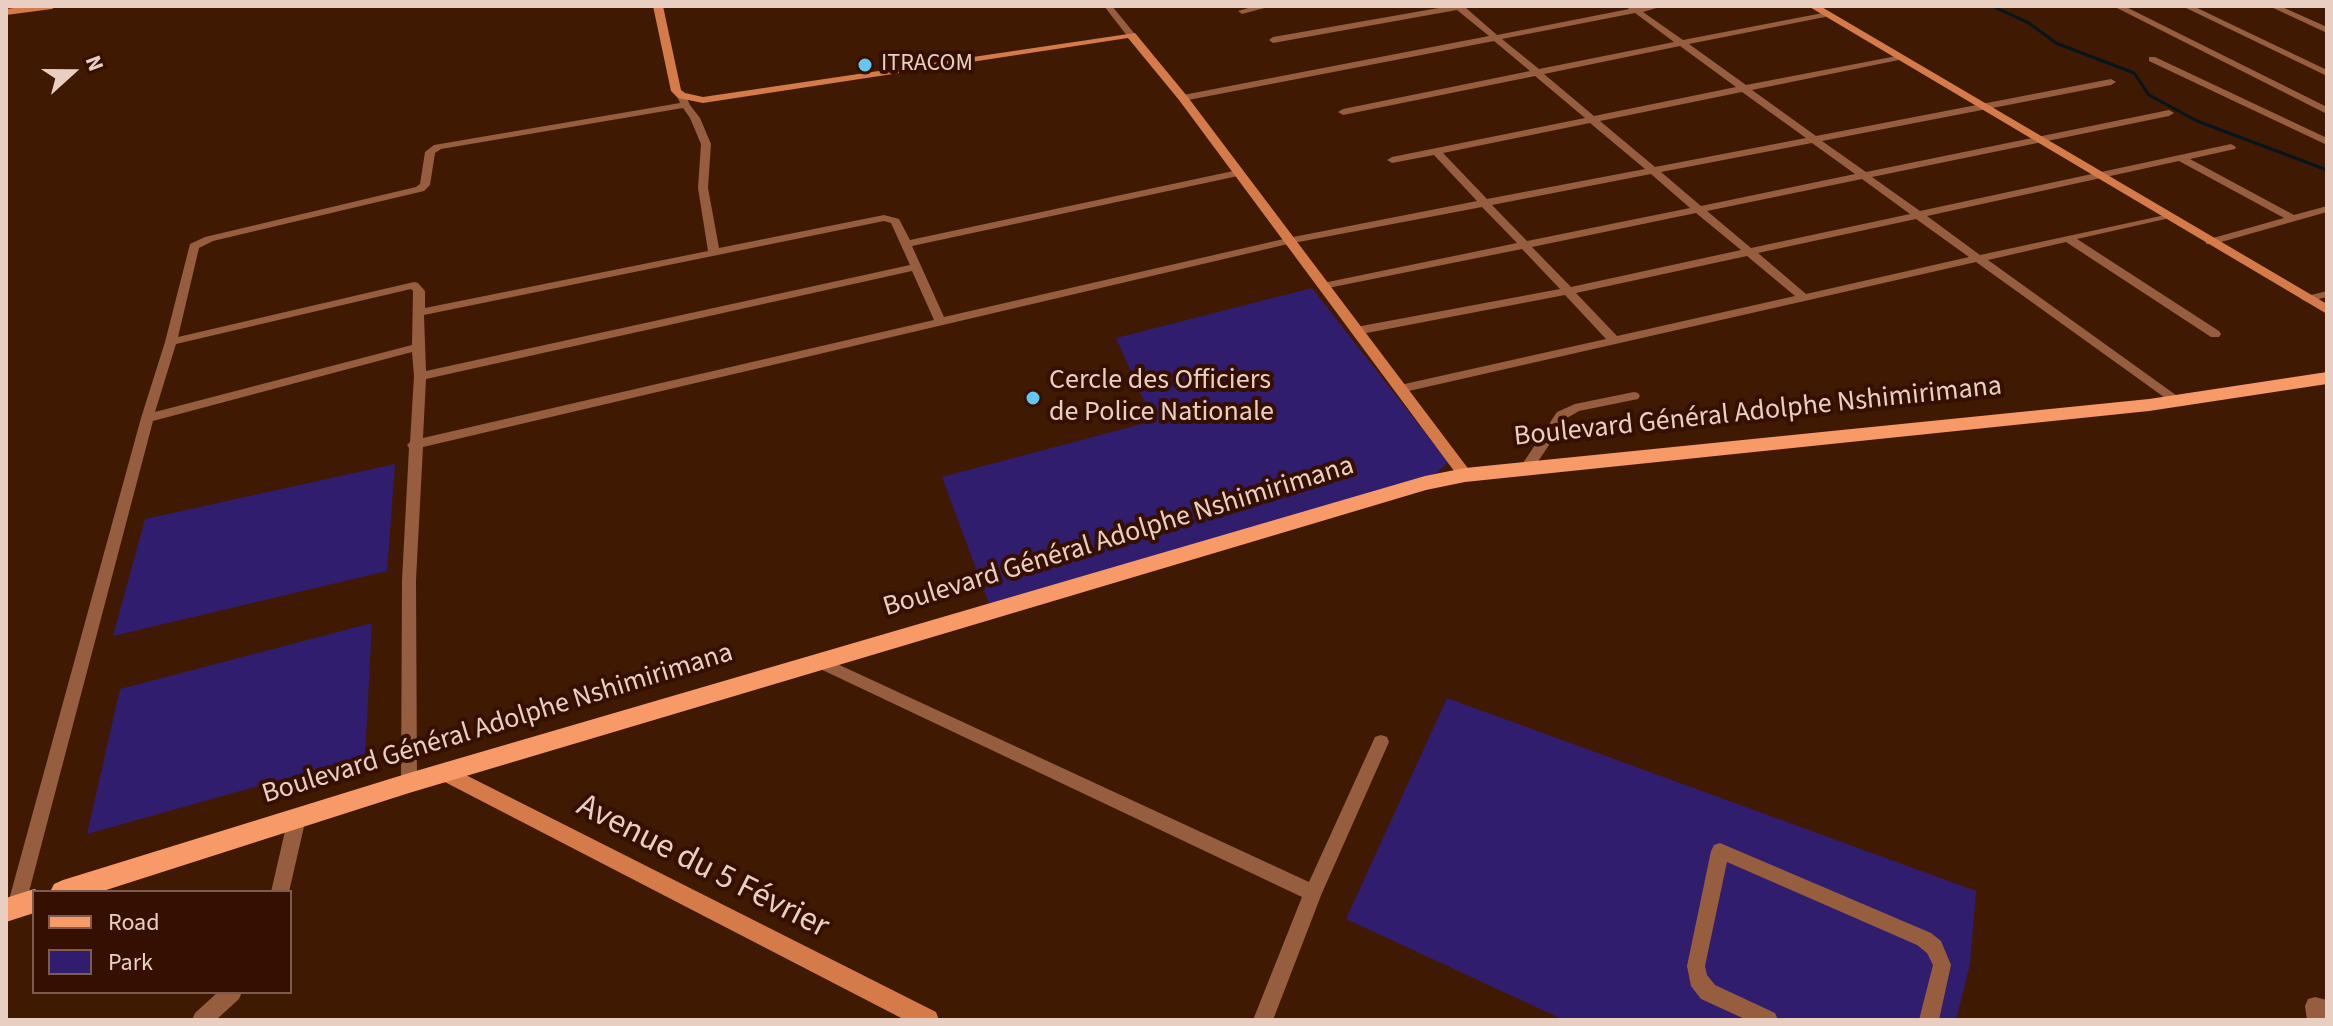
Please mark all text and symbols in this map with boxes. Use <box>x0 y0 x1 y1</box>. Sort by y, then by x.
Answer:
north arrow <box>32 32 112 112</box>
text: N <box>77 51 112 76</box>
place label: ITRACOM <box>881 51 973 79</box>
marker: ITRACOM <box>856 56 874 74</box>
place label: Cercle des Officiers de Police Nationale <box>1049 365 1274 431</box>
street label: Boulevard Général Adolphe Nshimirimana <box>1512 371 2004 455</box>
marker: Cercle des Officiers de Police Nationale <box>1024 389 1042 407</box>
street label: Boulevard Général Adolphe Nshimirimana <box>880 450 1358 626</box>
street label: Boulevard Général Adolphe Nshimirimana <box>259 637 737 813</box>
street label: Avenue du 5 Février <box>569 787 835 949</box>
legend <box>32 890 292 994</box>
text: Road <box>108 905 160 940</box>
text: Park <box>108 945 153 980</box>

